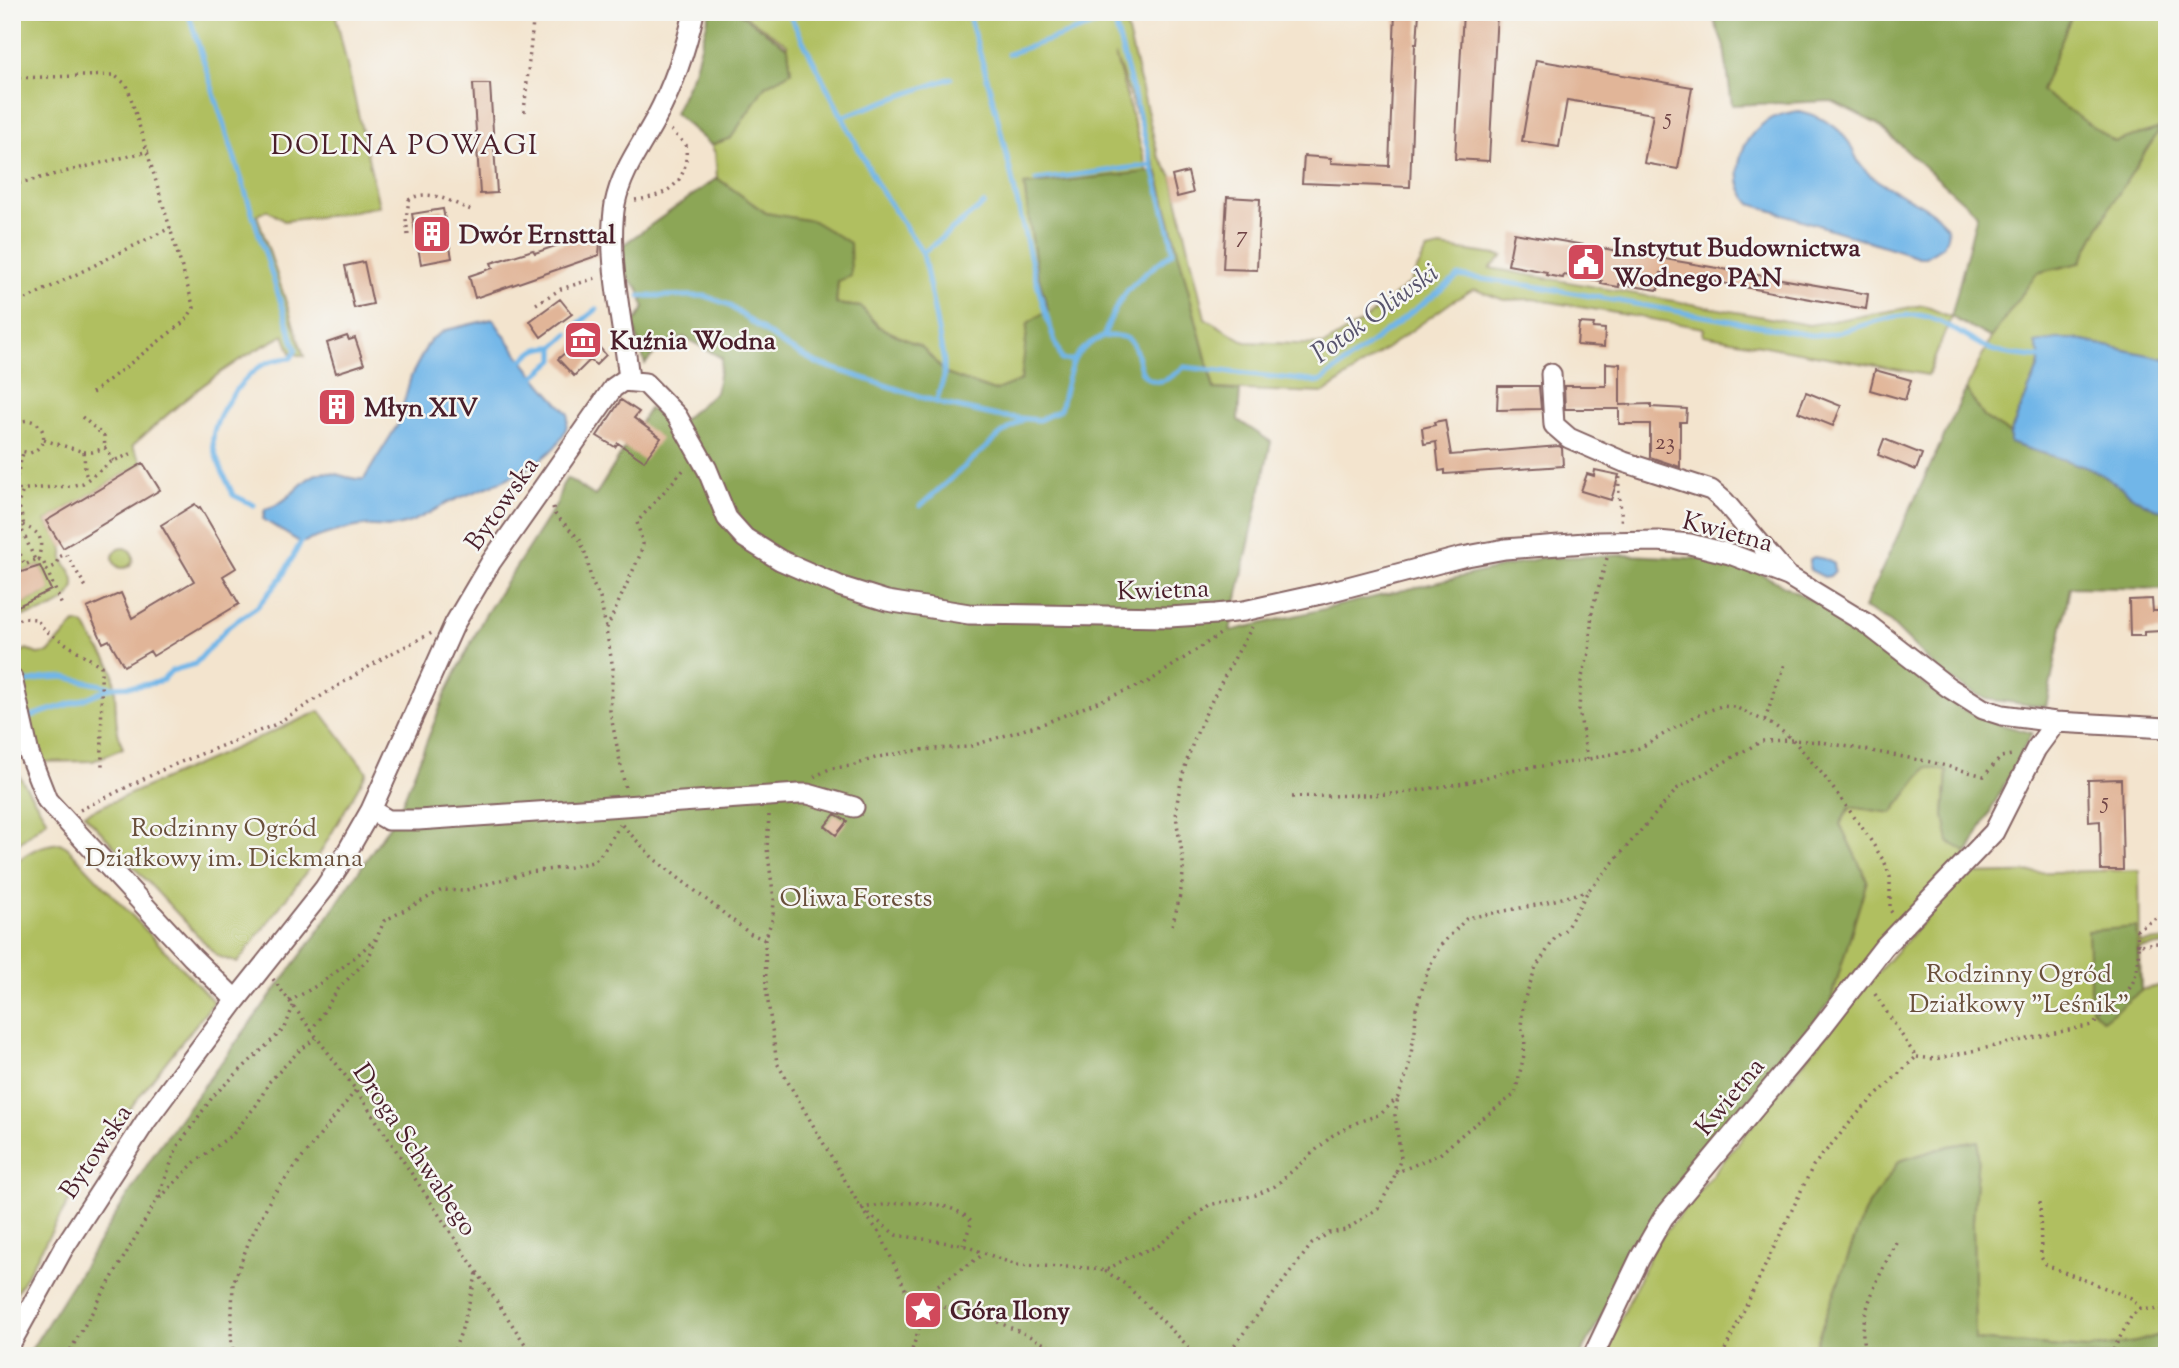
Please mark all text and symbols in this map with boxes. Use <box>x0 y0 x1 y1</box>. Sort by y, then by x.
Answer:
house number: 5 <box>1662 102 1672 135</box>
district label: DOLINA POWAGI <box>271 127 539 167</box>
building icon: Dwór Ernsttal <box>411 213 453 255</box>
place label: Dwór Ernsttal <box>459 218 617 255</box>
house number: 7 <box>1236 220 1248 253</box>
place label: Instytut Budownictwa Wodnego PAN <box>1613 231 1861 298</box>
public building icon: Instytut Budownictwa Wodnego PAN <box>1565 241 1607 283</box>
water label: Potok Oliwski <box>1304 255 1448 374</box>
museum icon: Kuźnia Wodna <box>562 319 604 361</box>
place label: Kuźnia Wodna <box>610 324 776 361</box>
building icon: Młyn XIV <box>316 386 358 428</box>
place label: Młyn XIV <box>364 391 478 428</box>
house number: 23 <box>1655 427 1675 460</box>
street label: Bytowska <box>457 450 549 559</box>
street label: Kwietna <box>1678 504 1777 563</box>
street label: Kwietna <box>1116 571 1210 612</box>
house number: 5 <box>2099 786 2109 819</box>
park label: Rodzinny Ogród Działkowy im. Dickmana <box>85 811 363 878</box>
park label: Oliwa Forests <box>779 881 933 918</box>
park label: Rodzinny Ogród Działkowy "Leśnik" <box>1909 957 2129 1024</box>
street label: Kwietna <box>1687 1050 1775 1145</box>
street label: Droga Schwabego <box>342 1057 486 1244</box>
street label: Bytowska <box>52 1097 142 1207</box>
place icon: Góra Ilony <box>902 1289 944 1331</box>
place label: Góra Ilony <box>950 1294 1070 1331</box>

